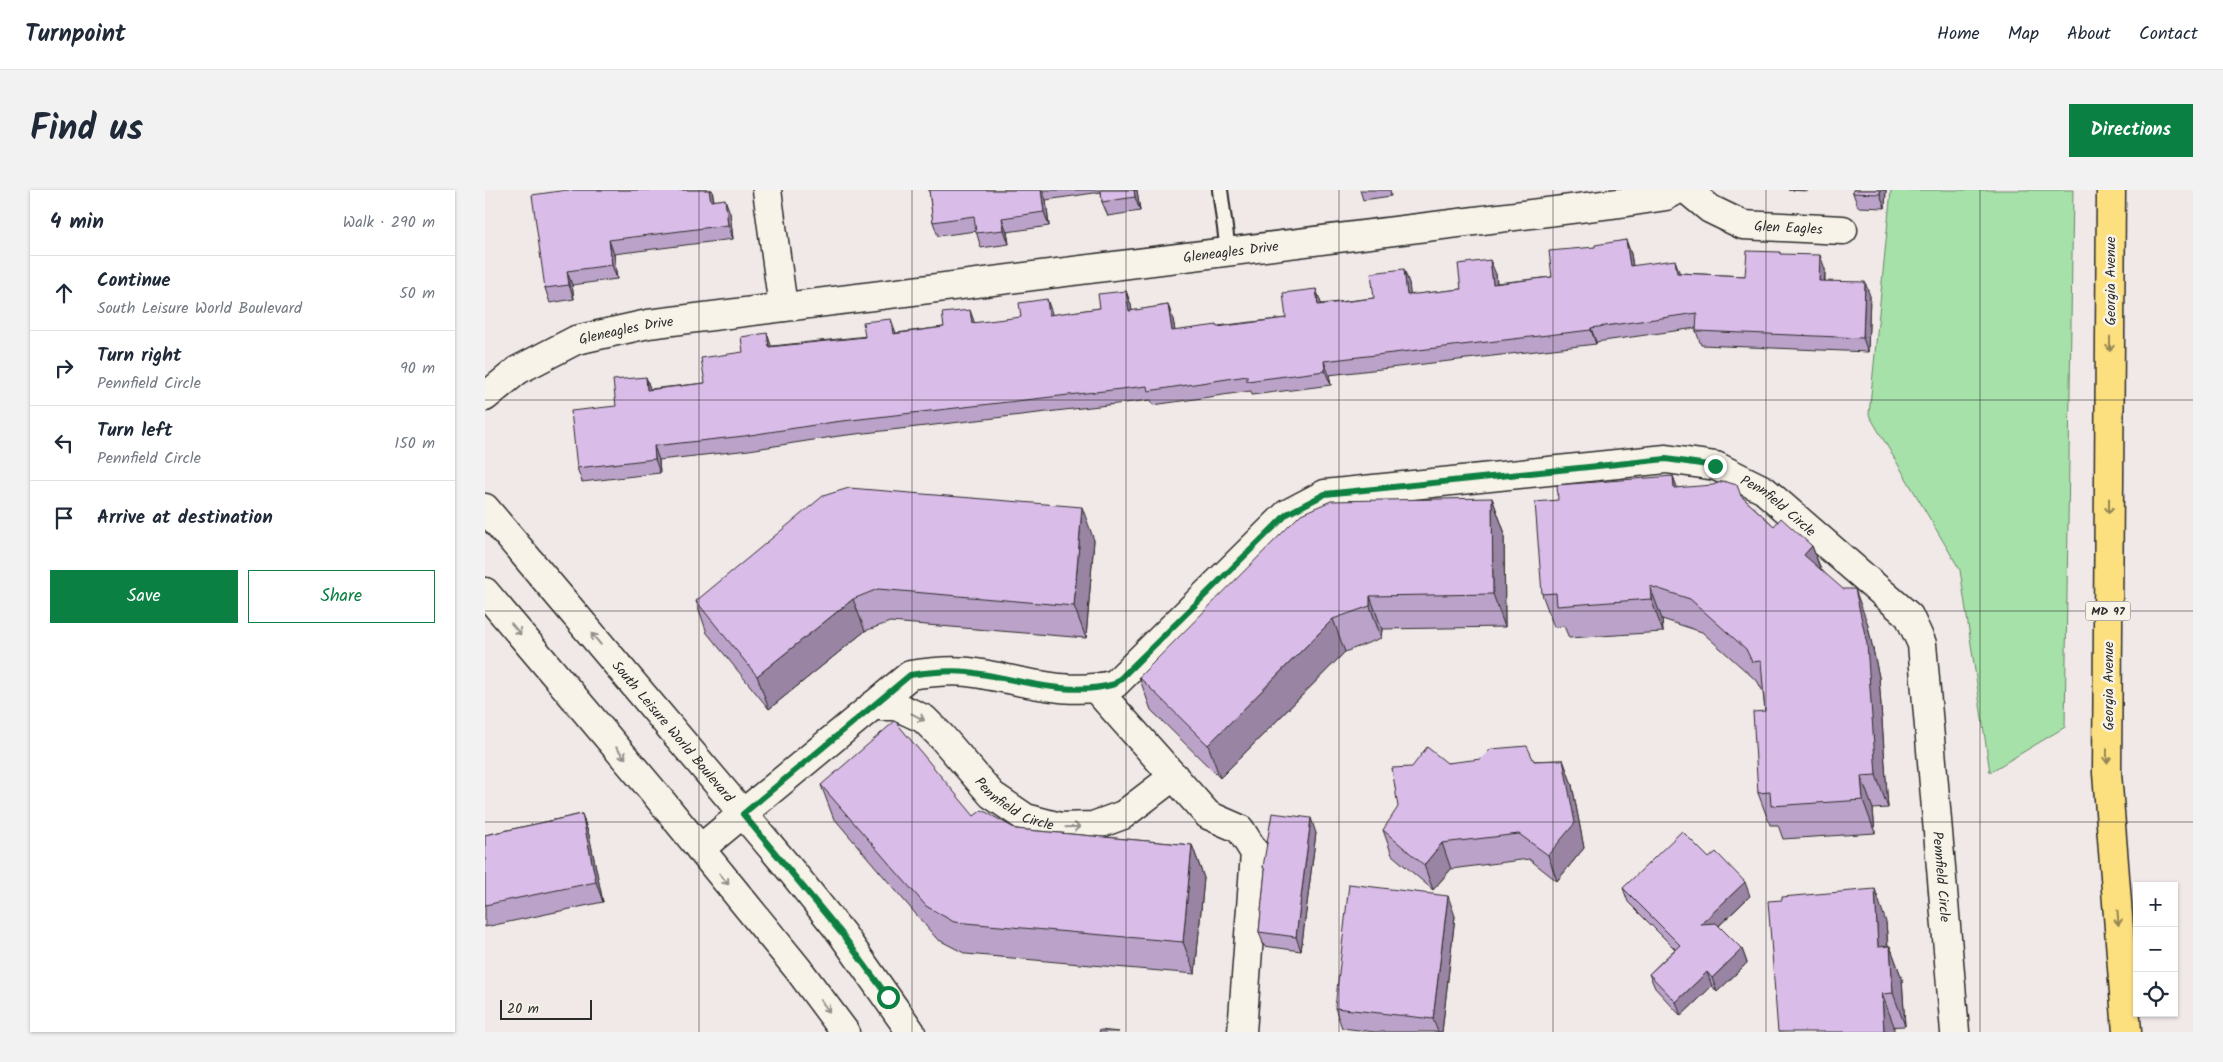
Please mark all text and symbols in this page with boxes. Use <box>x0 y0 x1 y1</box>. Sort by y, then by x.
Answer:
text: Turnpoint <box>25 15 126 54</box>
text: Home <box>1937 20 1980 49</box>
text: Map <box>2008 20 2039 49</box>
text: About <box>2067 20 2111 49</box>
text: Contact <box>2139 20 2198 49</box>
text: Find us <box>30 102 143 158</box>
button: Directions <box>2069 104 2193 157</box>
text: 4 min <box>50 206 104 239</box>
text: Walk · 290 m <box>343 210 435 235</box>
street label: Glen Eagles <box>1754 216 1823 241</box>
street label: Gleneagles Drive <box>1182 235 1281 269</box>
street label: Georgia Avenue <box>2100 236 2122 326</box>
text: Continue <box>97 266 170 296</box>
icon: ahead <box>50 279 78 307</box>
text: 50 m <box>399 281 435 306</box>
text: South Leisure World Boulevard <box>97 296 302 321</box>
street label: Gleneagles Drive <box>577 311 675 351</box>
one-way arrow <box>2105 335 2115 351</box>
text: Turn right <box>97 341 182 371</box>
icon: right <box>50 354 78 382</box>
text: 90 m <box>400 356 435 381</box>
text: Pennfield Circle <box>97 371 201 396</box>
text: Turn left <box>97 416 172 446</box>
icon: left <box>50 429 78 457</box>
text: 150 m <box>394 431 435 456</box>
text: Pennfield Circle <box>97 446 201 471</box>
route end <box>1704 455 1727 478</box>
street label: Pennfield Circle <box>1736 470 1821 543</box>
one-way arrow <box>2104 498 2114 514</box>
text: Arrive at destination <box>97 503 273 533</box>
icon: arrive <box>50 504 78 532</box>
button: Save <box>50 570 238 623</box>
button: Share <box>248 570 435 623</box>
road number: MD 97 <box>2085 602 2131 621</box>
one-way arrow <box>511 622 522 635</box>
one-way arrow <box>590 633 602 646</box>
street label: Georgia Avenue <box>2098 641 2120 731</box>
street label: South Leisure World Boulevard <box>606 656 740 808</box>
one-way arrow <box>910 713 925 722</box>
one-way arrow <box>615 746 626 759</box>
one-way arrow <box>2103 748 2112 764</box>
street label: Pennfield Circle <box>969 772 1057 837</box>
one-way arrow <box>1064 822 1081 832</box>
street label: Pennfield Circle <box>1926 831 1956 924</box>
one-way arrow <box>718 872 729 885</box>
map controls <box>2133 882 2178 1017</box>
button: + <box>2133 882 2178 927</box>
one-way arrow <box>2114 910 2123 926</box>
button: − <box>2133 927 2178 972</box>
button: locate <box>2133 972 2178 1017</box>
route start <box>877 986 900 1009</box>
scale bar <box>500 997 593 1020</box>
text: 20 m <box>507 998 539 1020</box>
one-way arrow <box>820 999 831 1012</box>

